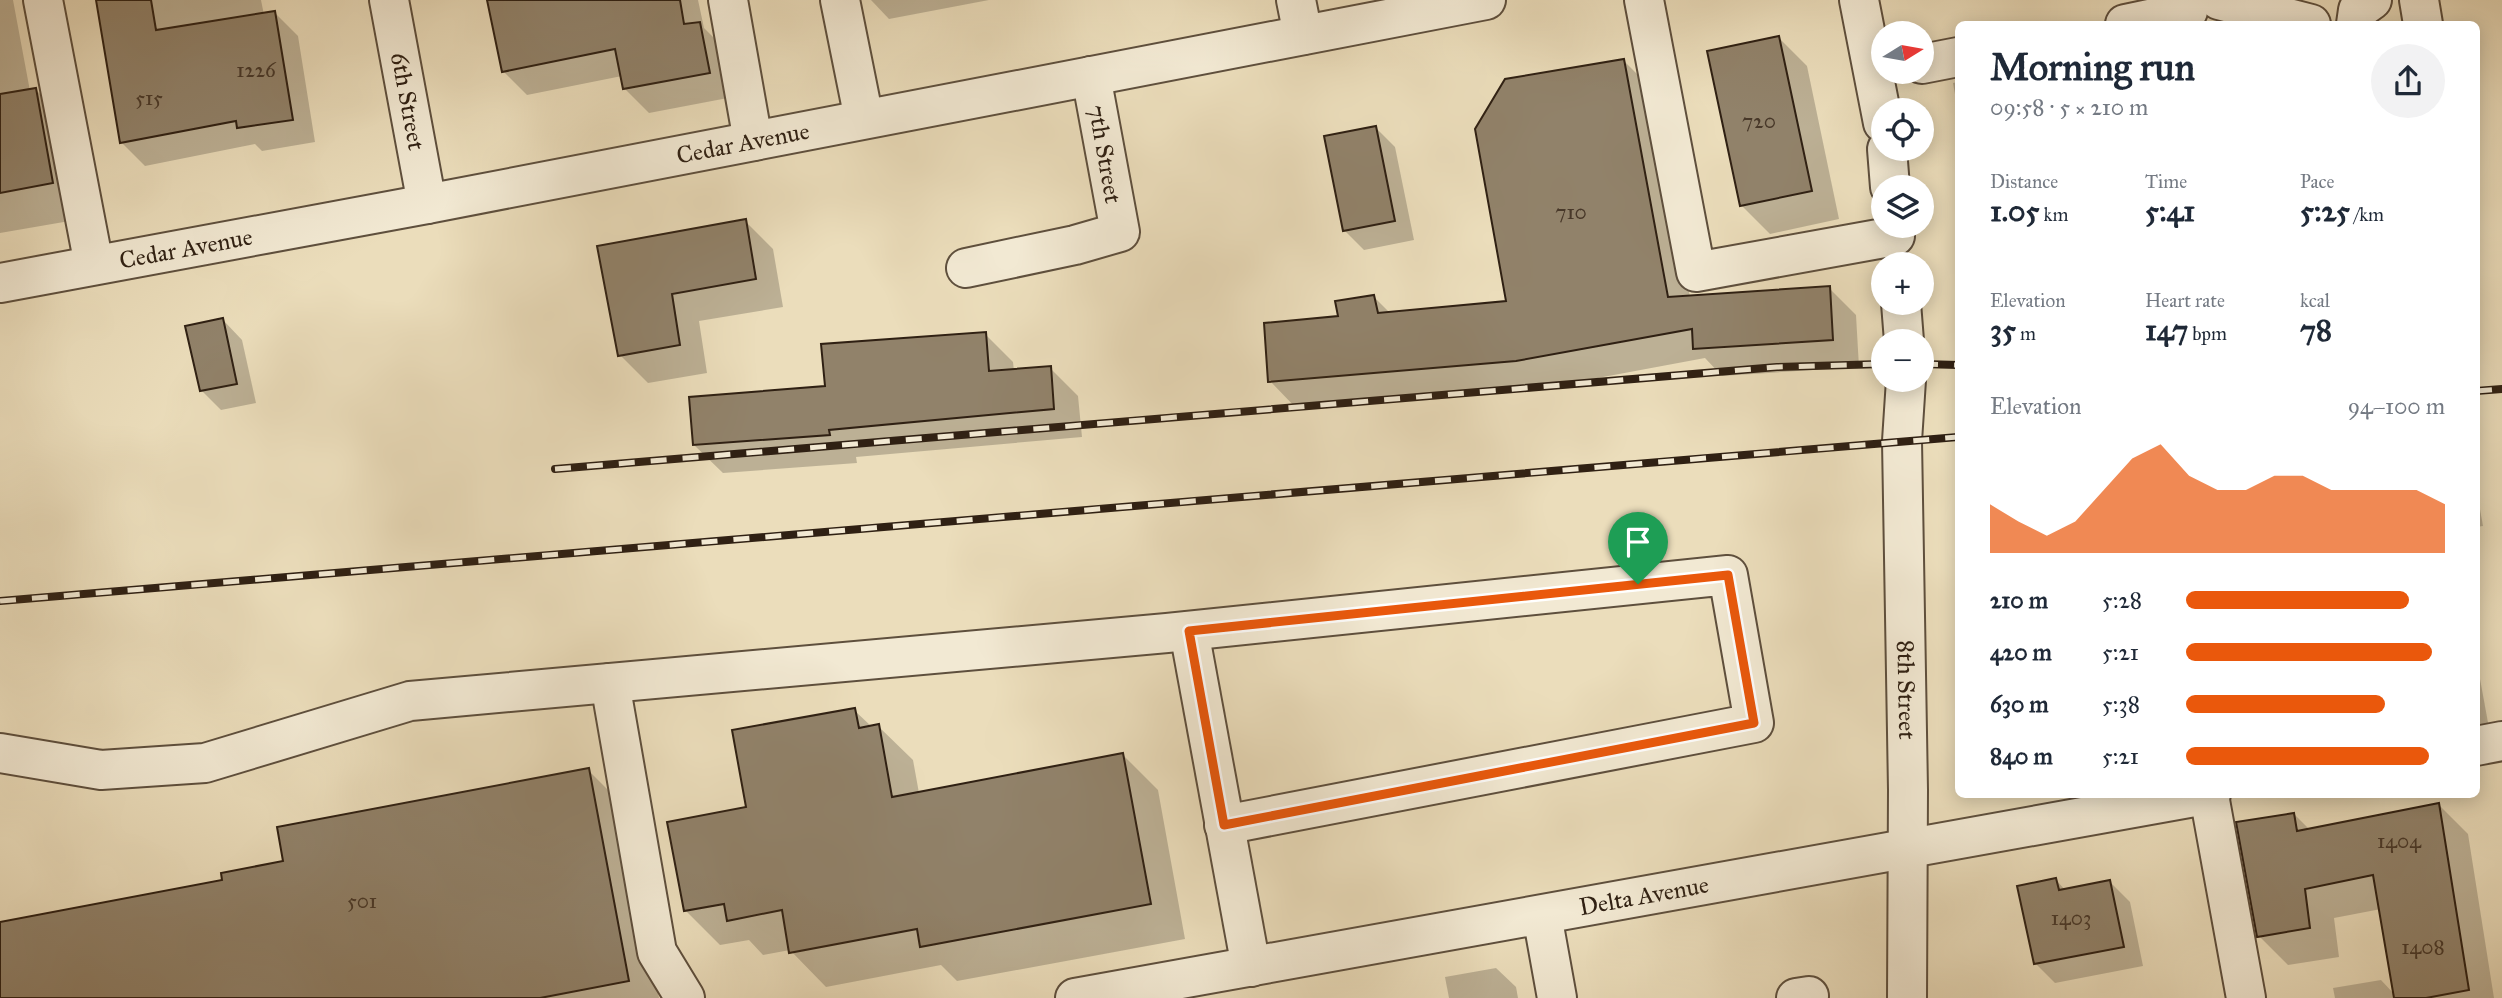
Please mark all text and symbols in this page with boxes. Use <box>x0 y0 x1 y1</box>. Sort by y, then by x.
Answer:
north arrow <box>1871 21 1934 84</box>
map controls <box>1871 21 1934 392</box>
text: Morning run <box>1990 44 2195 90</box>
button: share <box>2371 44 2445 118</box>
street label: 6th Street <box>384 50 432 153</box>
house number: 1226 <box>236 57 277 83</box>
house number: 515 <box>135 85 163 111</box>
text: 09:58 · 5 × 210 m <box>1990 93 2148 121</box>
button: locate <box>1871 98 1934 161</box>
street label: 7th Street <box>1082 102 1128 206</box>
house number: 720 <box>1742 108 1776 134</box>
street label: Cedar Avenue <box>674 116 812 171</box>
text: Distance <box>1990 170 2058 193</box>
text: Time <box>2145 170 2187 193</box>
text: Pace <box>2300 170 2334 193</box>
button: layers <box>1871 175 1934 238</box>
text: 1.05 <box>1990 193 2040 229</box>
text: 5:41 <box>2145 193 2195 229</box>
text: 5:25 <box>2300 193 2350 229</box>
house number: 710 <box>1555 199 1587 225</box>
text: km <box>2040 203 2068 226</box>
text: /km <box>2350 203 2384 226</box>
street label: Cedar Avenue <box>117 222 255 276</box>
button: + <box>1871 252 1934 315</box>
text: Elevation <box>1990 289 2065 312</box>
text: Heart rate <box>2145 289 2225 312</box>
text: kcal <box>2300 289 2330 312</box>
text: 35 <box>1990 312 2016 348</box>
text: 147 <box>2145 312 2188 348</box>
text: 78 <box>2300 312 2332 348</box>
text: m <box>2016 322 2036 345</box>
text: bpm <box>2188 322 2227 345</box>
button: − <box>1871 329 1934 392</box>
text: Elevation <box>1990 392 2081 420</box>
text: 94–100 m <box>2348 392 2445 420</box>
pin <box>1608 512 1668 584</box>
icon: arrive <box>1619 523 1657 561</box>
text: 210 m <box>1990 586 2048 614</box>
text: 5:28 <box>2102 586 2142 614</box>
text: 420 m <box>1990 638 2052 666</box>
text: 5:21 <box>2102 638 2139 666</box>
street label: 8th Street <box>1890 640 1922 740</box>
text: 630 m <box>1990 690 2049 718</box>
text: 5:38 <box>2102 690 2140 718</box>
text: 840 m <box>1990 742 2053 770</box>
text: 5:21 <box>2102 742 2139 770</box>
house number: 1404 <box>2377 828 2422 854</box>
street label: Delta Avenue <box>1577 869 1711 922</box>
house number: 501 <box>347 888 377 914</box>
house number: 1403 <box>2051 905 2091 931</box>
house number: 1408 <box>2401 934 2445 960</box>

